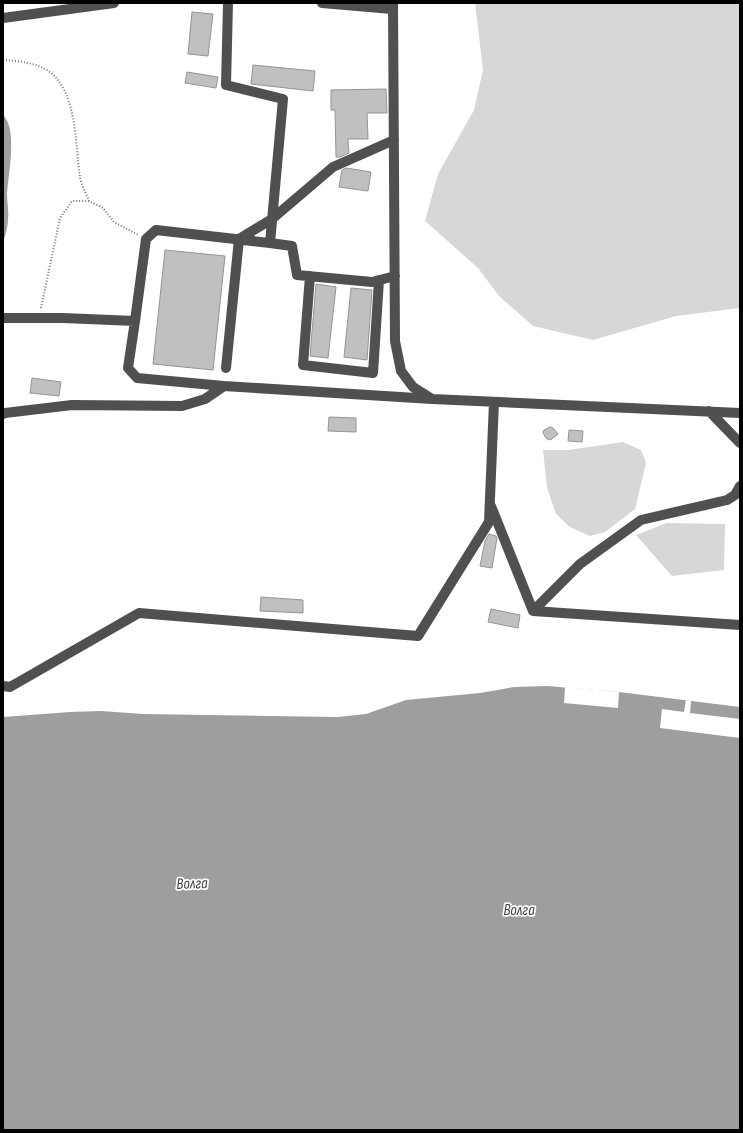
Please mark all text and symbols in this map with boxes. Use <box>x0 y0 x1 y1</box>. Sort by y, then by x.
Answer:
water label: Волга <box>176 874 208 894</box>
water label: Волга <box>503 901 535 920</box>

